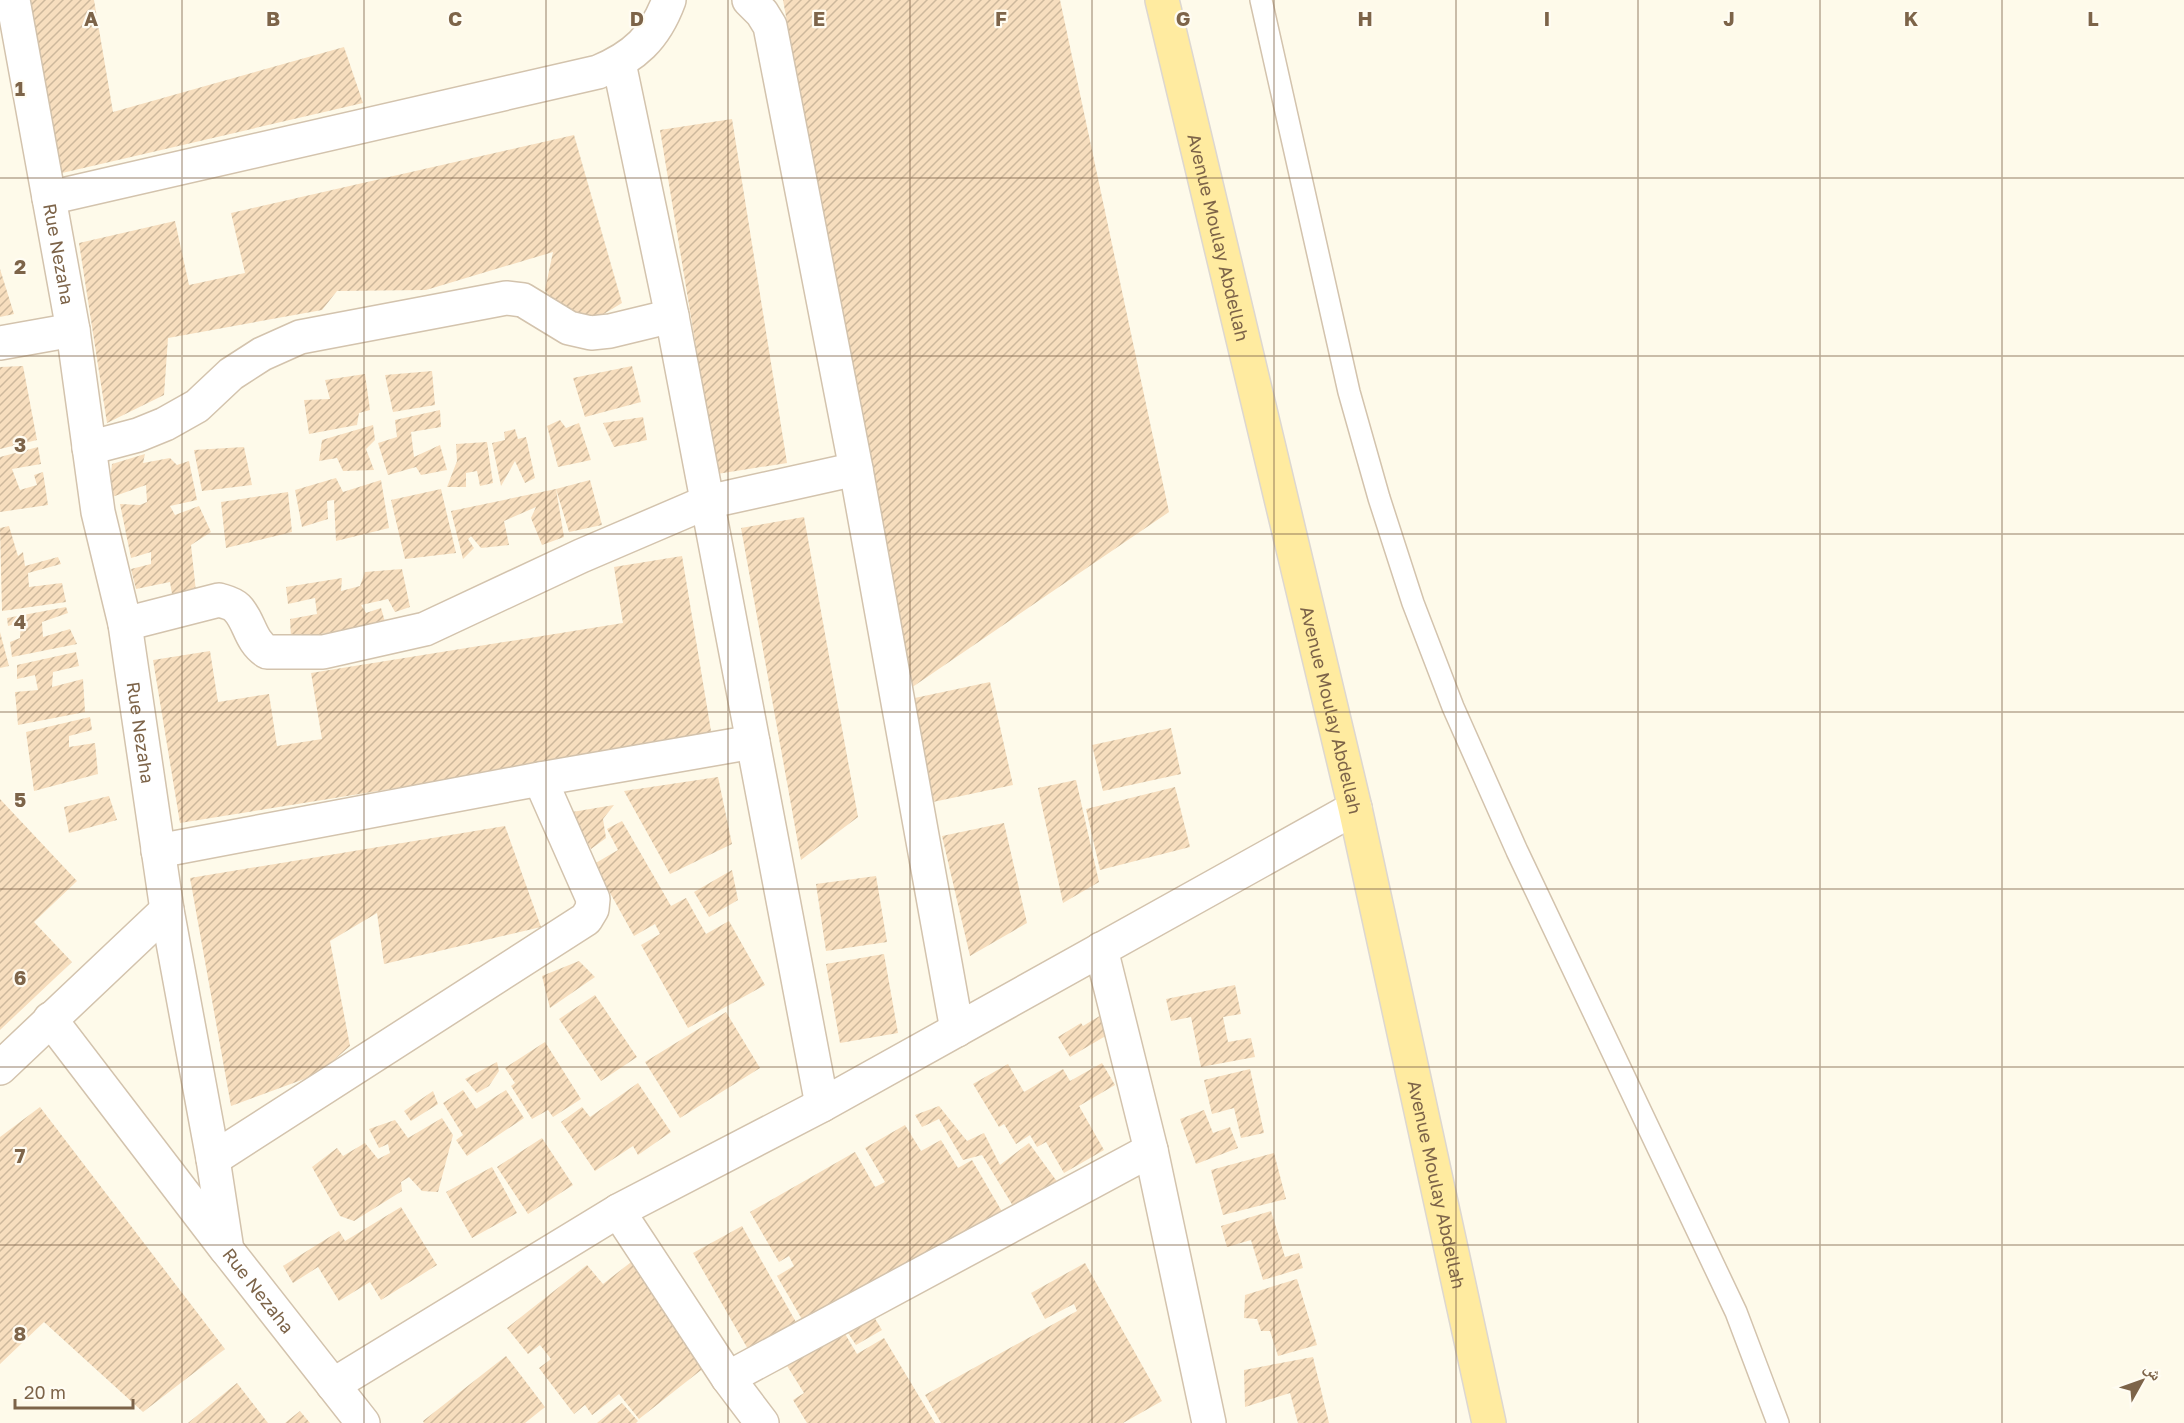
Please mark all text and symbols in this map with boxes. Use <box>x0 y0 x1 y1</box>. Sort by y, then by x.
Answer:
text: A <box>84 6 98 30</box>
text: B <box>266 6 280 30</box>
text: C <box>448 6 462 30</box>
text: D <box>630 6 644 30</box>
text: E <box>813 6 825 30</box>
text: F <box>995 6 1007 30</box>
text: G <box>1176 6 1190 30</box>
text: H <box>1357 6 1373 30</box>
text: I <box>1544 6 1550 30</box>
text: J <box>1723 6 1735 30</box>
text: K <box>1904 6 1919 30</box>
text: L <box>2087 6 2099 30</box>
text: 1 <box>15 76 25 100</box>
street label: Avenue Moulay Abdellah <box>1183 131 1254 343</box>
street label: Rue Nezaha <box>39 201 79 306</box>
text: 2 <box>14 254 26 278</box>
text: 3 <box>14 432 26 456</box>
street label: Avenue Moulay Abdellah <box>1296 604 1367 816</box>
text: 4 <box>14 609 26 633</box>
street label: Rue Nezaha <box>123 680 159 785</box>
text: 5 <box>14 787 26 811</box>
text: 6 <box>14 965 26 989</box>
street label: Avenue Moulay Abdellah <box>1404 1078 1470 1291</box>
text: 7 <box>15 1143 26 1167</box>
street label: Rue Nezaha <box>218 1243 299 1337</box>
text: 8 <box>14 1321 26 1345</box>
north arrow <box>2112 1351 2172 1411</box>
text: ش <box>2140 1358 2167 1384</box>
scale bar <box>15 1372 134 1410</box>
text: 20 m <box>24 1381 66 1403</box>

